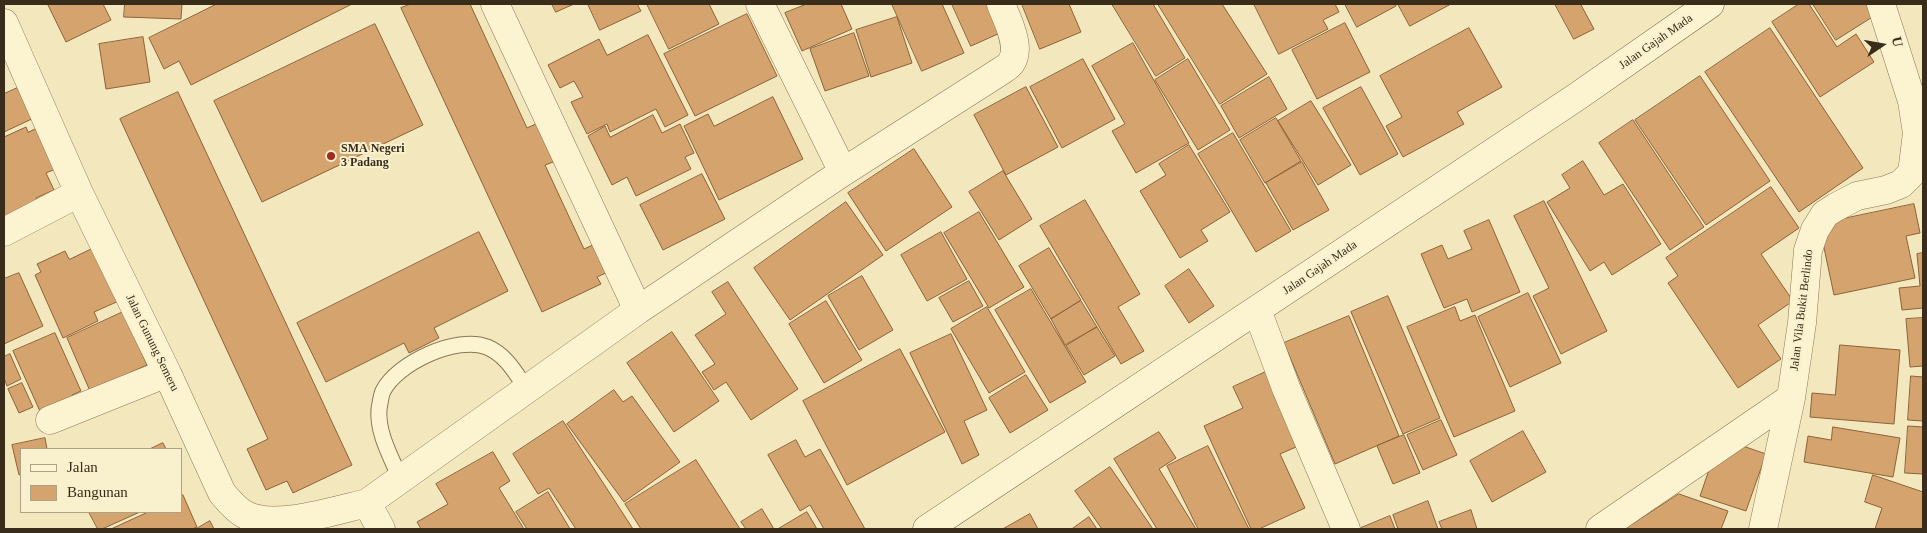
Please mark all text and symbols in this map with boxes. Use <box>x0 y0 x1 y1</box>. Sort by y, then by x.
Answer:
street label: Jalan Gajah Mada <box>1616 11 1696 73</box>
north arrow <box>1857 20 1907 70</box>
text: U <box>1889 35 1906 48</box>
place label: SMA Negeri 3 Padang <box>341 142 405 170</box>
marker: SMA Negeri 3 Padang <box>325 150 337 162</box>
street label: Jalan Gajah Mada <box>1280 238 1360 298</box>
street label: Jalan Vila Bukit Berlindo <box>1787 248 1817 372</box>
street label: Jalan Gunung Semeru <box>122 292 182 394</box>
legend <box>20 448 182 513</box>
text: Jalan <box>67 459 98 475</box>
text: Bangunan <box>67 484 128 500</box>

